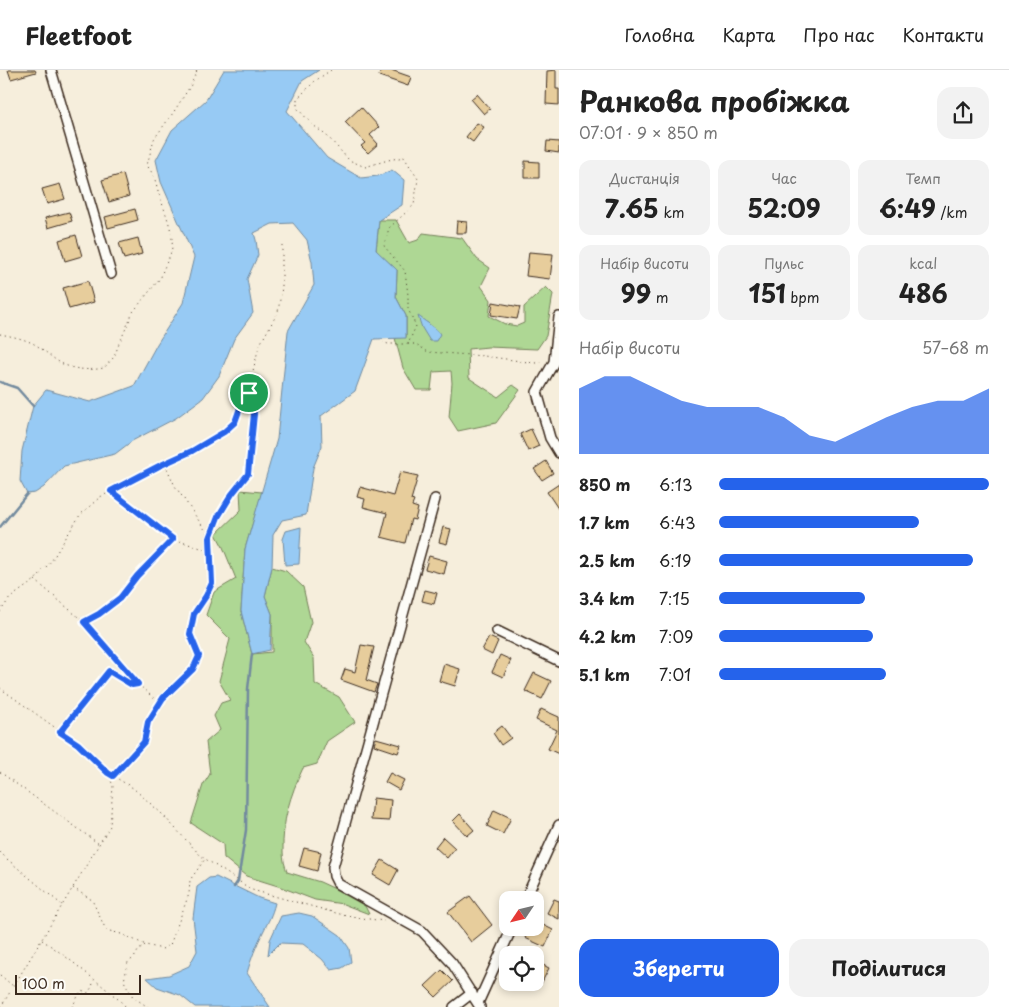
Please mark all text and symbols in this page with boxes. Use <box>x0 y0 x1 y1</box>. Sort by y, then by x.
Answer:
text: Fleetfoot <box>25 17 132 53</box>
text: Головна <box>624 21 694 48</box>
text: Карта <box>722 21 775 48</box>
text: Про нас <box>803 21 875 48</box>
text: Контакти <box>903 21 984 48</box>
text: Ранкова пробіжка <box>579 79 850 122</box>
button: share <box>937 87 989 139</box>
text: 07:01 · 9 × 850 m <box>579 120 718 144</box>
text: Дистанція <box>609 168 680 189</box>
text: Час <box>771 168 797 189</box>
text: Темп <box>906 168 941 189</box>
text: 7.65 <box>605 189 659 227</box>
text: 52:09 <box>747 189 821 227</box>
text: 6:49 <box>879 189 936 227</box>
text: km <box>659 202 684 223</box>
text: /km <box>936 202 967 223</box>
text: Набір висоти <box>600 253 689 274</box>
text: Пульс <box>764 253 804 274</box>
text: kcal <box>909 253 937 274</box>
text: 99 <box>621 274 651 312</box>
text: 151 <box>749 274 786 312</box>
text: 486 <box>899 274 948 312</box>
text: m <box>651 287 668 308</box>
text: bpm <box>786 287 819 308</box>
text: Набір висоти <box>579 335 680 359</box>
text: 57–68 m <box>922 335 989 359</box>
pin <box>228 372 270 414</box>
icon: arrive <box>235 379 263 407</box>
text: 850 m <box>579 472 630 496</box>
text: 6:13 <box>659 472 693 496</box>
text: 1.7 km <box>579 510 630 534</box>
text: 6:43 <box>659 510 696 534</box>
text: 2.5 km <box>579 548 635 572</box>
text: 6:19 <box>659 548 691 572</box>
text: 3.4 km <box>579 586 635 610</box>
text: 7:15 <box>659 586 690 610</box>
text: 4.2 km <box>579 624 636 648</box>
text: 7:09 <box>659 624 693 648</box>
text: 5.1 km <box>579 662 630 686</box>
text: 7:01 <box>659 662 691 686</box>
north arrow <box>499 891 544 936</box>
map controls <box>499 891 544 991</box>
button: Зберегти <box>579 939 779 997</box>
button: Поділитися <box>789 939 989 997</box>
button: locate <box>499 946 544 991</box>
scale bar <box>15 972 141 995</box>
text: 100 m <box>22 973 65 994</box>

